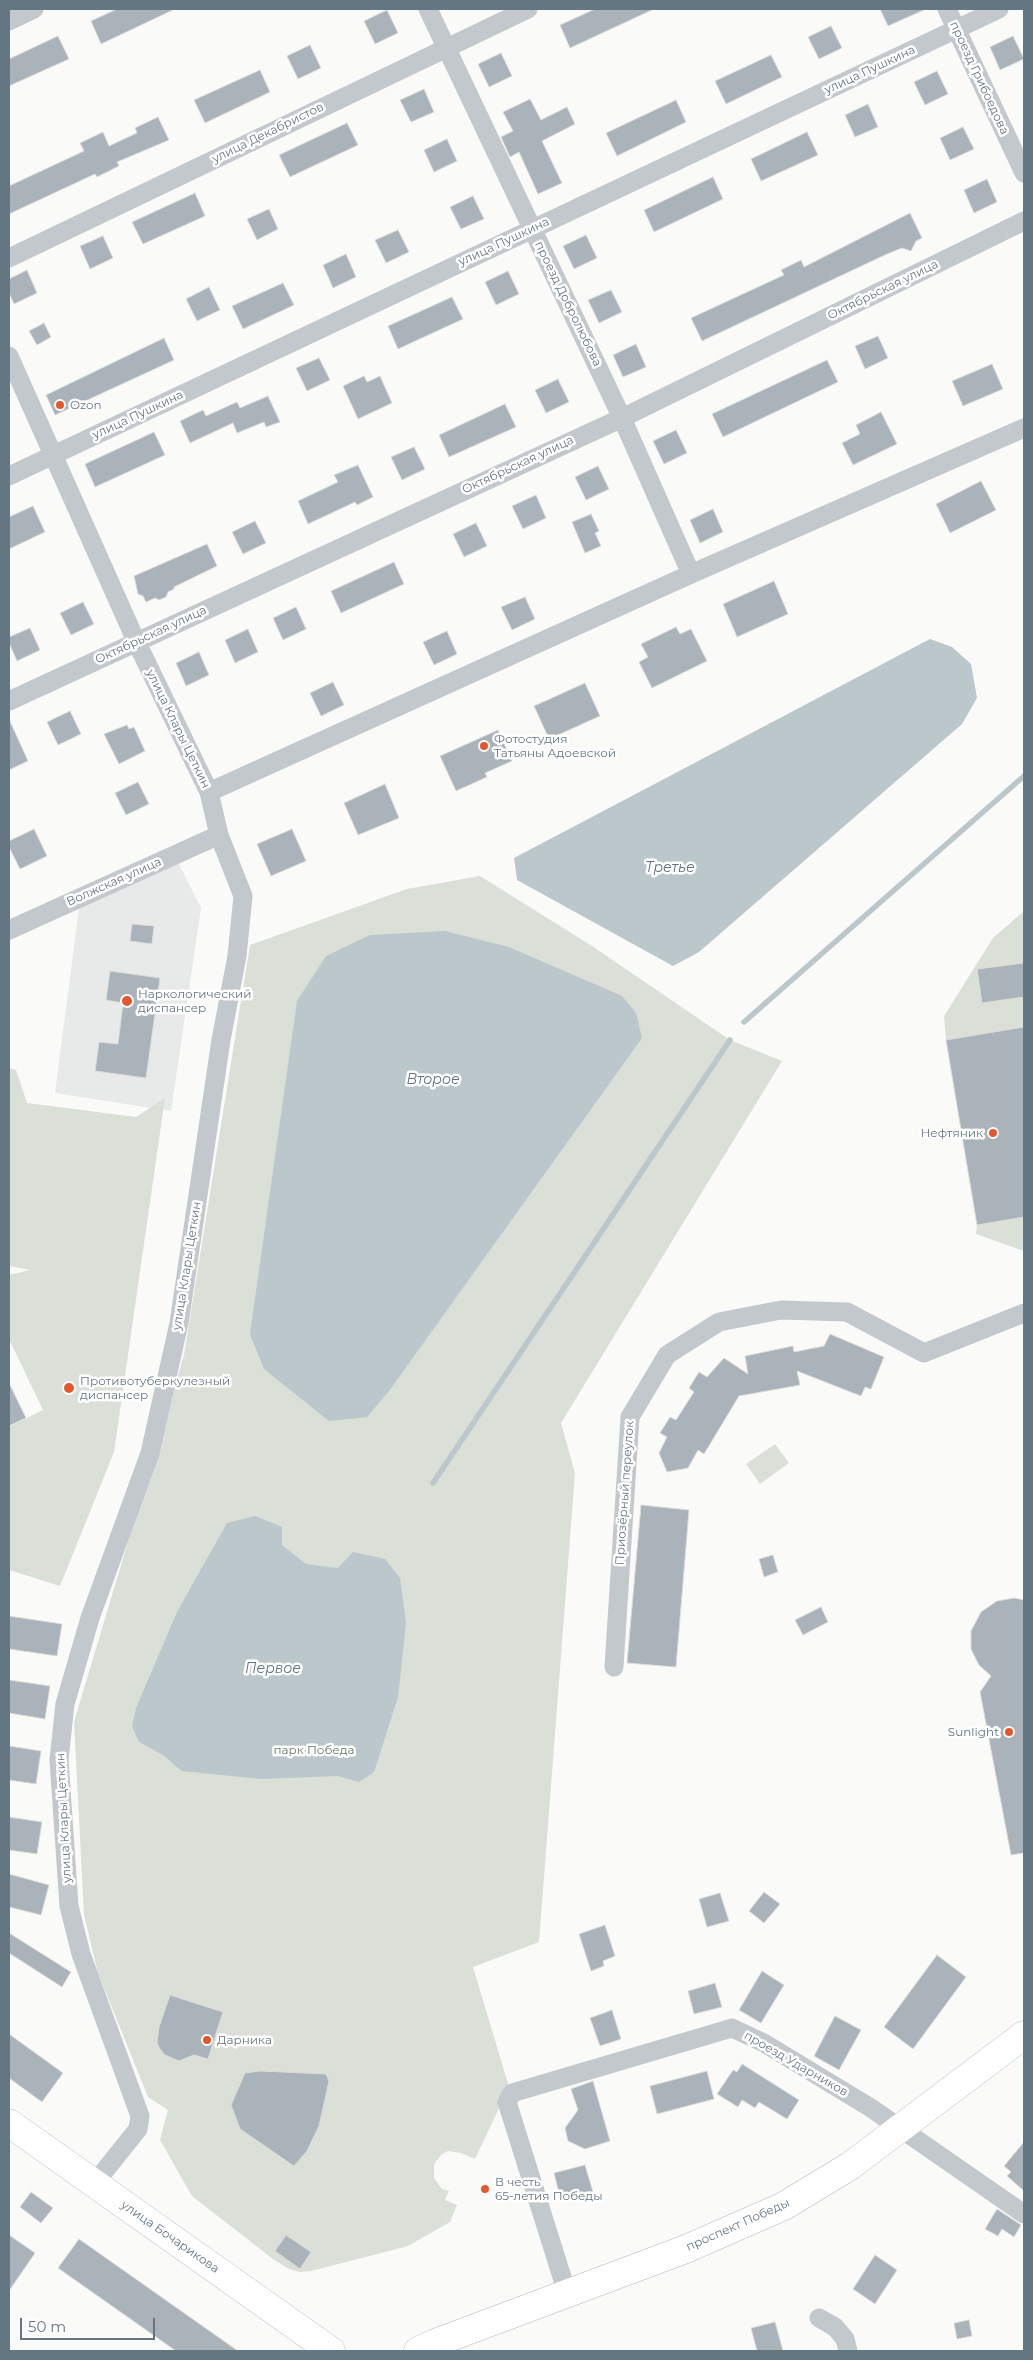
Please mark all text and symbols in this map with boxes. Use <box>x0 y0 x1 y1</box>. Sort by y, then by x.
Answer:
street label: проезд Грибоедова <box>946 19 1012 137</box>
street label: улица Пушкина <box>822 43 918 97</box>
street label: улица Декабристов <box>210 100 326 166</box>
street label: улица Пушкина <box>456 215 552 269</box>
street label: проезд Добролюбова <box>531 239 605 369</box>
street label: Октябрьская улица <box>825 257 941 323</box>
street label: улица Пушкина <box>90 388 186 442</box>
place label: Ozon <box>70 398 102 412</box>
marker: Ozon <box>54 399 66 411</box>
street label: Октябрьская улица <box>460 433 576 497</box>
street label: Октябрьская улица <box>93 603 209 667</box>
street label: улица Клары Цеткин <box>143 667 213 791</box>
place label: Фотостудия Татьяны Адоевской <box>494 732 616 760</box>
marker: Фотостудия Татьяны Адоевской <box>478 740 490 752</box>
street label: Волжская улица <box>64 855 164 909</box>
water label: Третье <box>645 860 695 876</box>
place label: Наркологический диспансер <box>138 987 251 1015</box>
marker: Наркологический диспансер <box>120 994 134 1008</box>
water label: Второе <box>406 1072 460 1088</box>
place label: Нефтяник <box>920 1126 983 1140</box>
marker: Нефтяник <box>987 1127 999 1139</box>
street label: улица Клары Цеткин <box>170 1201 204 1331</box>
place label: Противотуберкулезный диспансер <box>80 1374 230 1402</box>
marker: Противотуберкулезный диспансер <box>62 1381 76 1395</box>
street label: Приозёрный переулок <box>613 1420 637 1566</box>
water label: Первое <box>245 1661 301 1677</box>
place label: Sunlight <box>948 1725 999 1739</box>
marker: Sunlight <box>1003 1726 1015 1738</box>
park label: парк Победa <box>273 1743 355 1757</box>
street label: улица Клары Цеткин <box>53 1753 75 1883</box>
street label: проезд Ударников <box>741 2028 851 2100</box>
place label: Дарника <box>217 2033 272 2047</box>
marker: Дарника <box>201 2034 213 2046</box>
place label: В честь 65-летия Победы <box>495 2175 603 2203</box>
marker: В честь 65-летия Победы <box>479 2183 491 2195</box>
street label: проспект Победы <box>684 2196 792 2254</box>
street label: улица Бочарикова <box>118 2198 222 2276</box>
scale bar <box>22 2308 158 2340</box>
text: 50 m <box>28 2317 66 2336</box>

